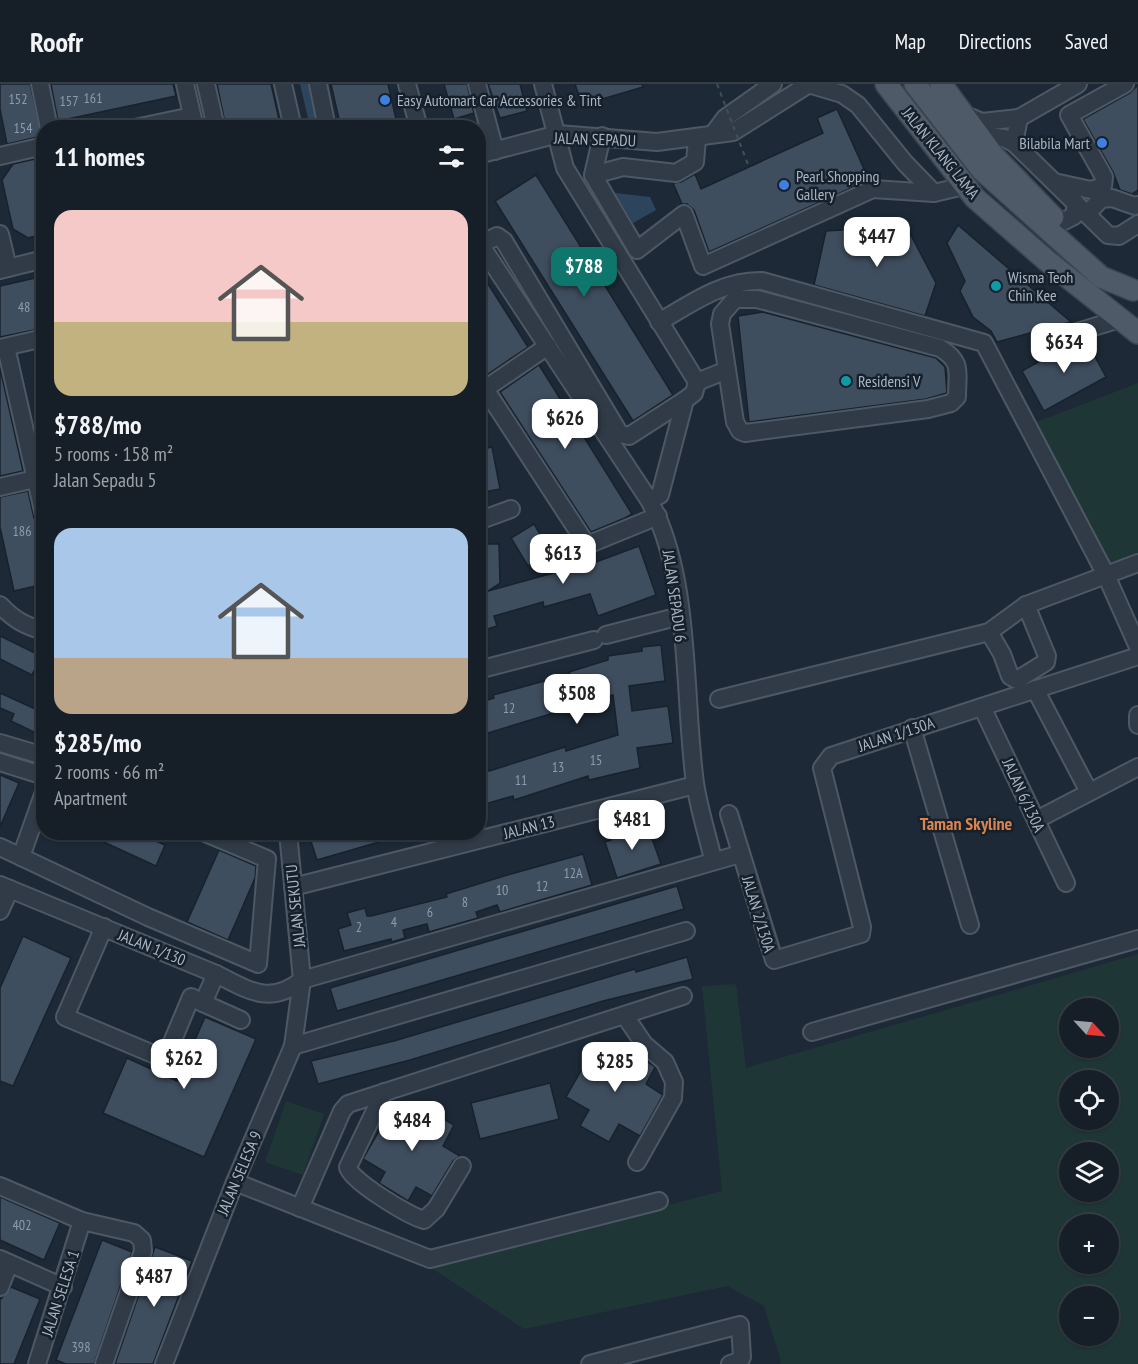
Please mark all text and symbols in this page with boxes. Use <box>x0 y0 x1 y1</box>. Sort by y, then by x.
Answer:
text: Roofr <box>30 23 83 60</box>
text: Map <box>895 28 926 55</box>
text: Directions <box>959 28 1032 55</box>
text: Saved <box>1065 28 1108 55</box>
house number: 161 <box>84 89 102 107</box>
house number: 152 <box>9 90 27 108</box>
place label: Easy Automart Car Accessories & Tint <box>397 90 602 110</box>
house number: 157 <box>60 92 78 110</box>
marker: Easy Automart Car Accessories & Tint <box>378 93 392 107</box>
street label: JALAN KLANG LAMA <box>897 102 984 203</box>
house number: 154 <box>14 119 33 137</box>
street label: JALAN SEPADU <box>553 128 636 150</box>
place label: Bilabila Mart <box>1019 133 1091 153</box>
marker: Bilabila Mart <box>1095 136 1109 150</box>
text: 11 homes <box>54 140 145 173</box>
icon: filters <box>435 140 468 173</box>
place label: Pearl Shopping Gallery <box>796 166 879 204</box>
marker: Pearl Shopping Gallery <box>777 178 791 192</box>
pin: $447 <box>841 217 913 268</box>
text: $447 <box>858 223 896 249</box>
pin: $788 <box>548 247 620 298</box>
icon: home <box>207 249 315 357</box>
text: $788 <box>565 253 603 279</box>
place label: Wisma Teoh Chin Kee <box>1008 267 1073 305</box>
marker: Wisma Teoh Chin Kee <box>989 279 1003 293</box>
house number: 48 <box>18 298 30 316</box>
pin: $634 <box>1028 323 1100 374</box>
text: $634 <box>1045 329 1083 355</box>
place label: Residensi V <box>858 371 921 391</box>
marker: Residensi V <box>839 374 853 388</box>
pin: $626 <box>529 399 601 450</box>
text: $626 <box>546 405 584 431</box>
text: $788/mo <box>54 408 142 441</box>
text: 5 rooms · 158 m² <box>54 441 173 467</box>
text: Jalan Sepadu 5 <box>54 467 157 493</box>
house number: 186 <box>13 522 31 540</box>
pin: $613 <box>527 534 599 585</box>
text: $613 <box>544 540 582 566</box>
street label: JALAN SEPADU 6 <box>659 548 691 643</box>
icon: home <box>207 567 315 675</box>
pin: $508 <box>541 674 613 725</box>
text: $508 <box>558 680 596 706</box>
house number: 12 <box>503 699 515 717</box>
street label: JALAN 1/130A <box>854 712 937 756</box>
text: $285/mo <box>54 726 142 759</box>
house number: 15 <box>590 751 602 769</box>
street label: JALAN 6/130A <box>998 754 1050 835</box>
house number: 13 <box>552 758 564 776</box>
text: 2 rooms · 66 m² <box>54 759 164 785</box>
house number: 11 <box>515 771 527 789</box>
text: Apartment <box>54 785 127 811</box>
pin: $481 <box>596 800 668 851</box>
text: $481 <box>613 806 651 832</box>
street label: JALAN 13 <box>500 811 557 843</box>
district label: Taman Skyline <box>920 812 1013 835</box>
street label: JALAN SEKUTU <box>281 864 309 949</box>
house number: 12A <box>563 864 583 882</box>
street label: JALAN 2/130A <box>738 872 780 955</box>
house number: 12 <box>536 877 548 895</box>
house number: 10 <box>496 881 508 899</box>
house number: 8 <box>462 893 468 911</box>
house number: 6 <box>427 903 433 921</box>
house number: 4 <box>391 913 398 931</box>
house number: 2 <box>356 918 362 936</box>
street label: JALAN 1/130 <box>114 924 189 970</box>
north arrow <box>1059 998 1119 1058</box>
map controls <box>1059 998 1119 1346</box>
pin: $262 <box>148 1039 220 1090</box>
pin: $285 <box>579 1042 651 1093</box>
text: $262 <box>165 1045 203 1071</box>
text: $285 <box>596 1048 634 1074</box>
button: locate <box>1059 1070 1119 1130</box>
pin: $484 <box>376 1101 448 1152</box>
text: $484 <box>393 1107 431 1133</box>
street label: JALAN SELESA 9 <box>212 1128 266 1219</box>
button: layers <box>1059 1142 1119 1202</box>
button: + <box>1059 1214 1119 1274</box>
house number: 402 <box>13 1216 31 1234</box>
street label: JALAN SELESA 1 <box>36 1247 83 1340</box>
pin: $487 <box>118 1257 190 1308</box>
text: $487 <box>135 1263 173 1289</box>
button: − <box>1059 1286 1119 1346</box>
house number: 398 <box>72 1338 90 1356</box>

